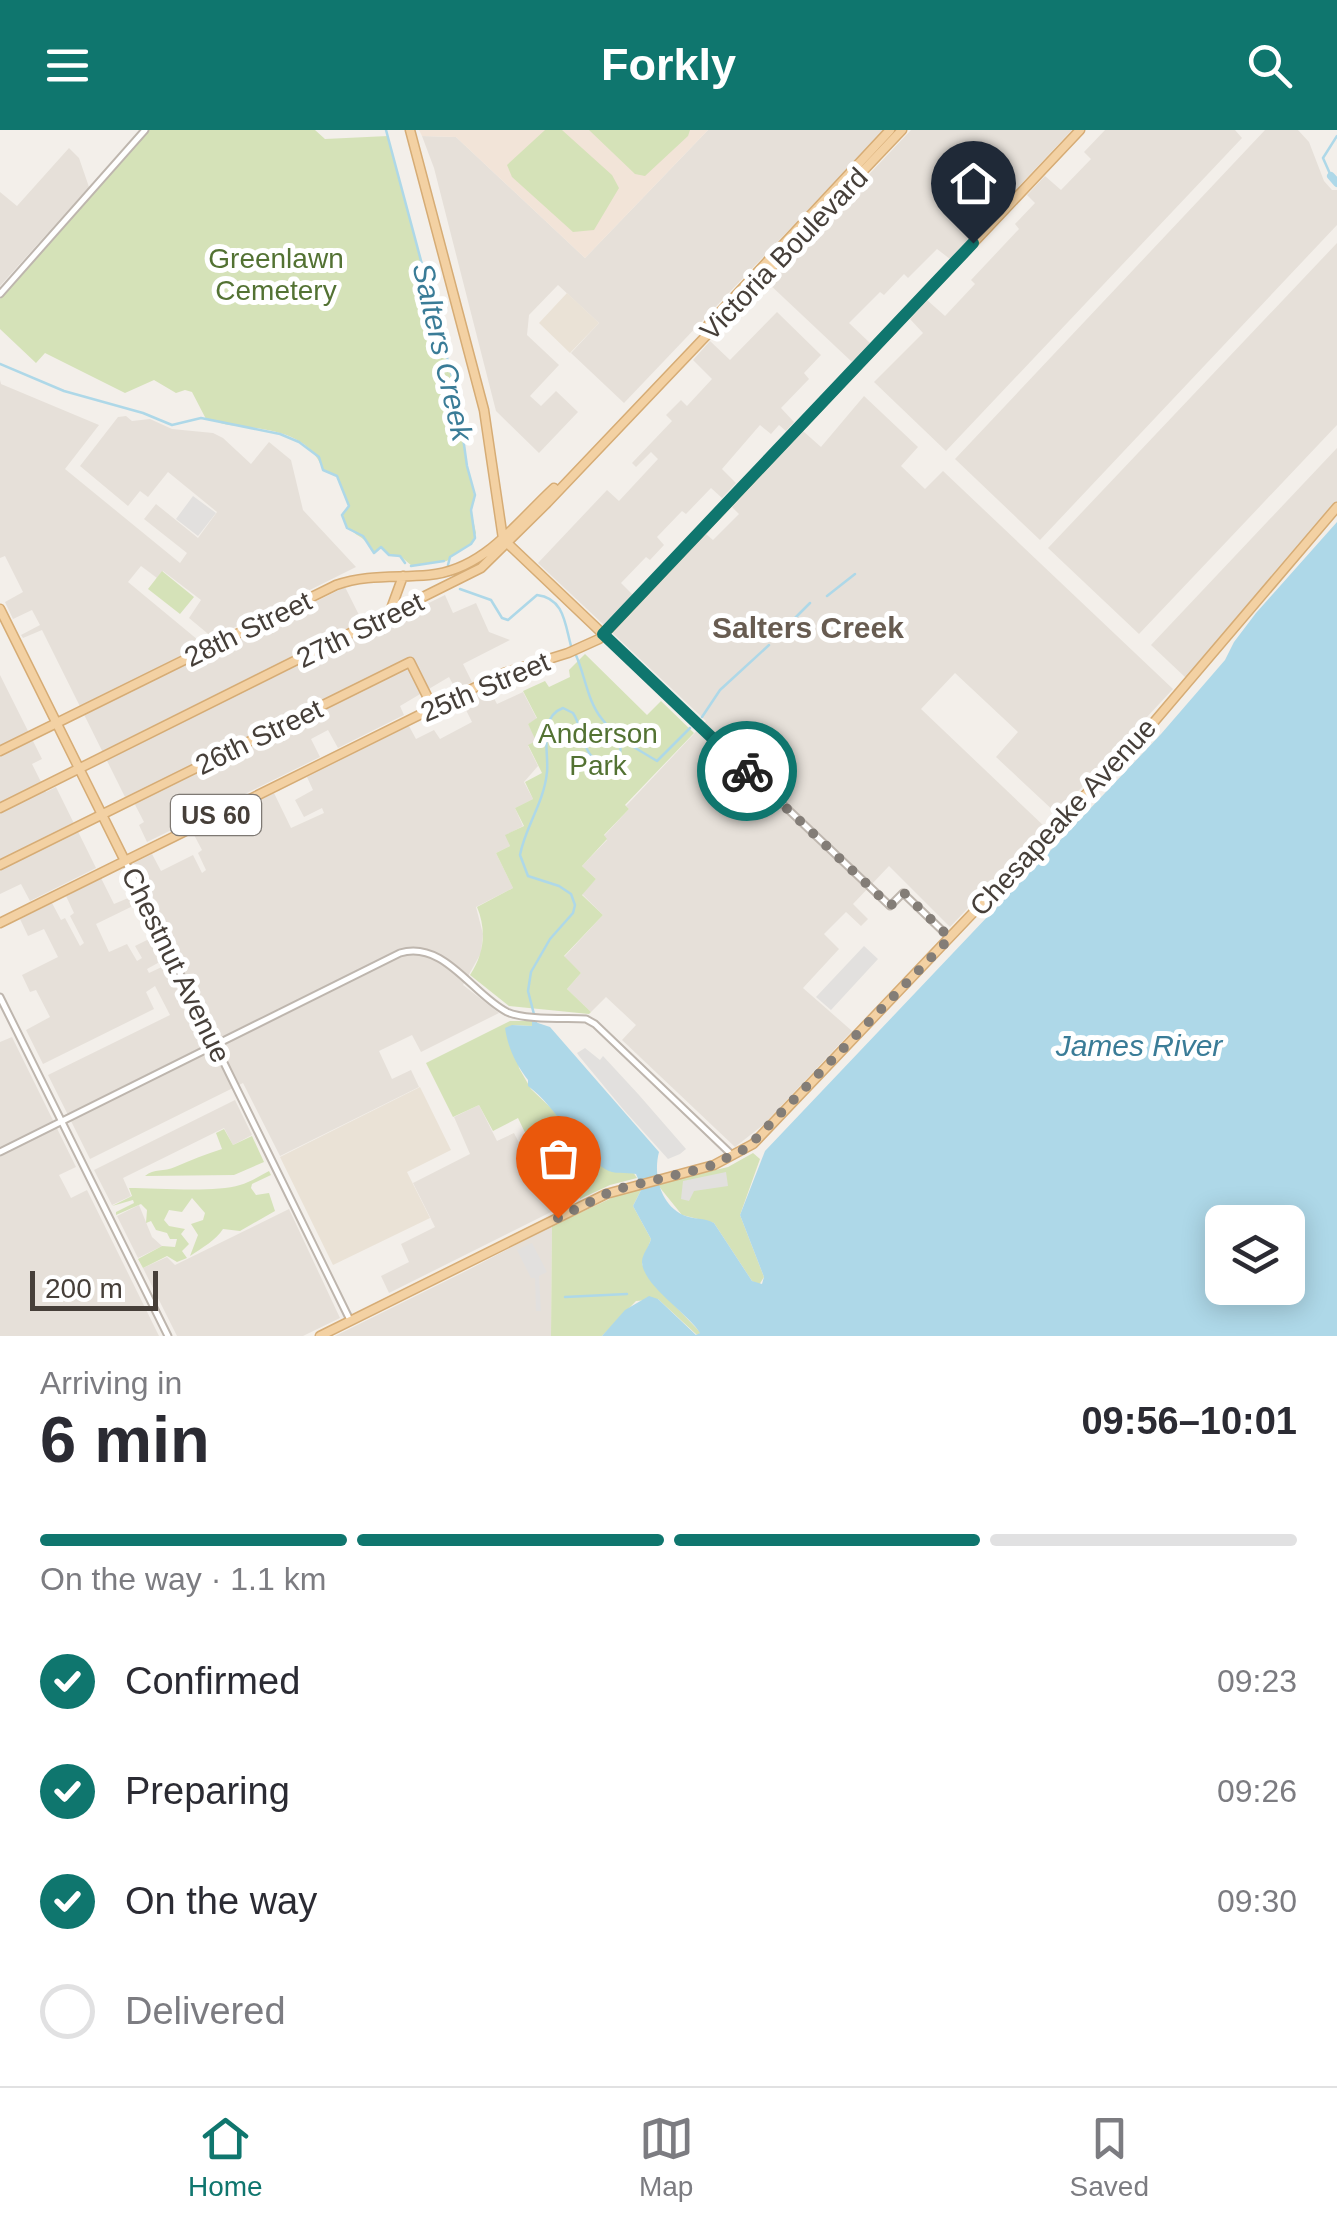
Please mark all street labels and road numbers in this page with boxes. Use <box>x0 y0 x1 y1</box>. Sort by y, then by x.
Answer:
street label: Victoria Boulevard <box>694 162 874 346</box>
street label: 28th Street <box>180 585 317 673</box>
street label: 27th Street <box>292 586 429 674</box>
street label: 25th Street <box>416 646 554 728</box>
street label: 26th Street <box>191 693 328 781</box>
street label: Chesapeake Avenue <box>964 712 1162 922</box>
road number: US 60 <box>171 795 261 835</box>
street label: Chestnut Avenue <box>115 863 237 1067</box>

